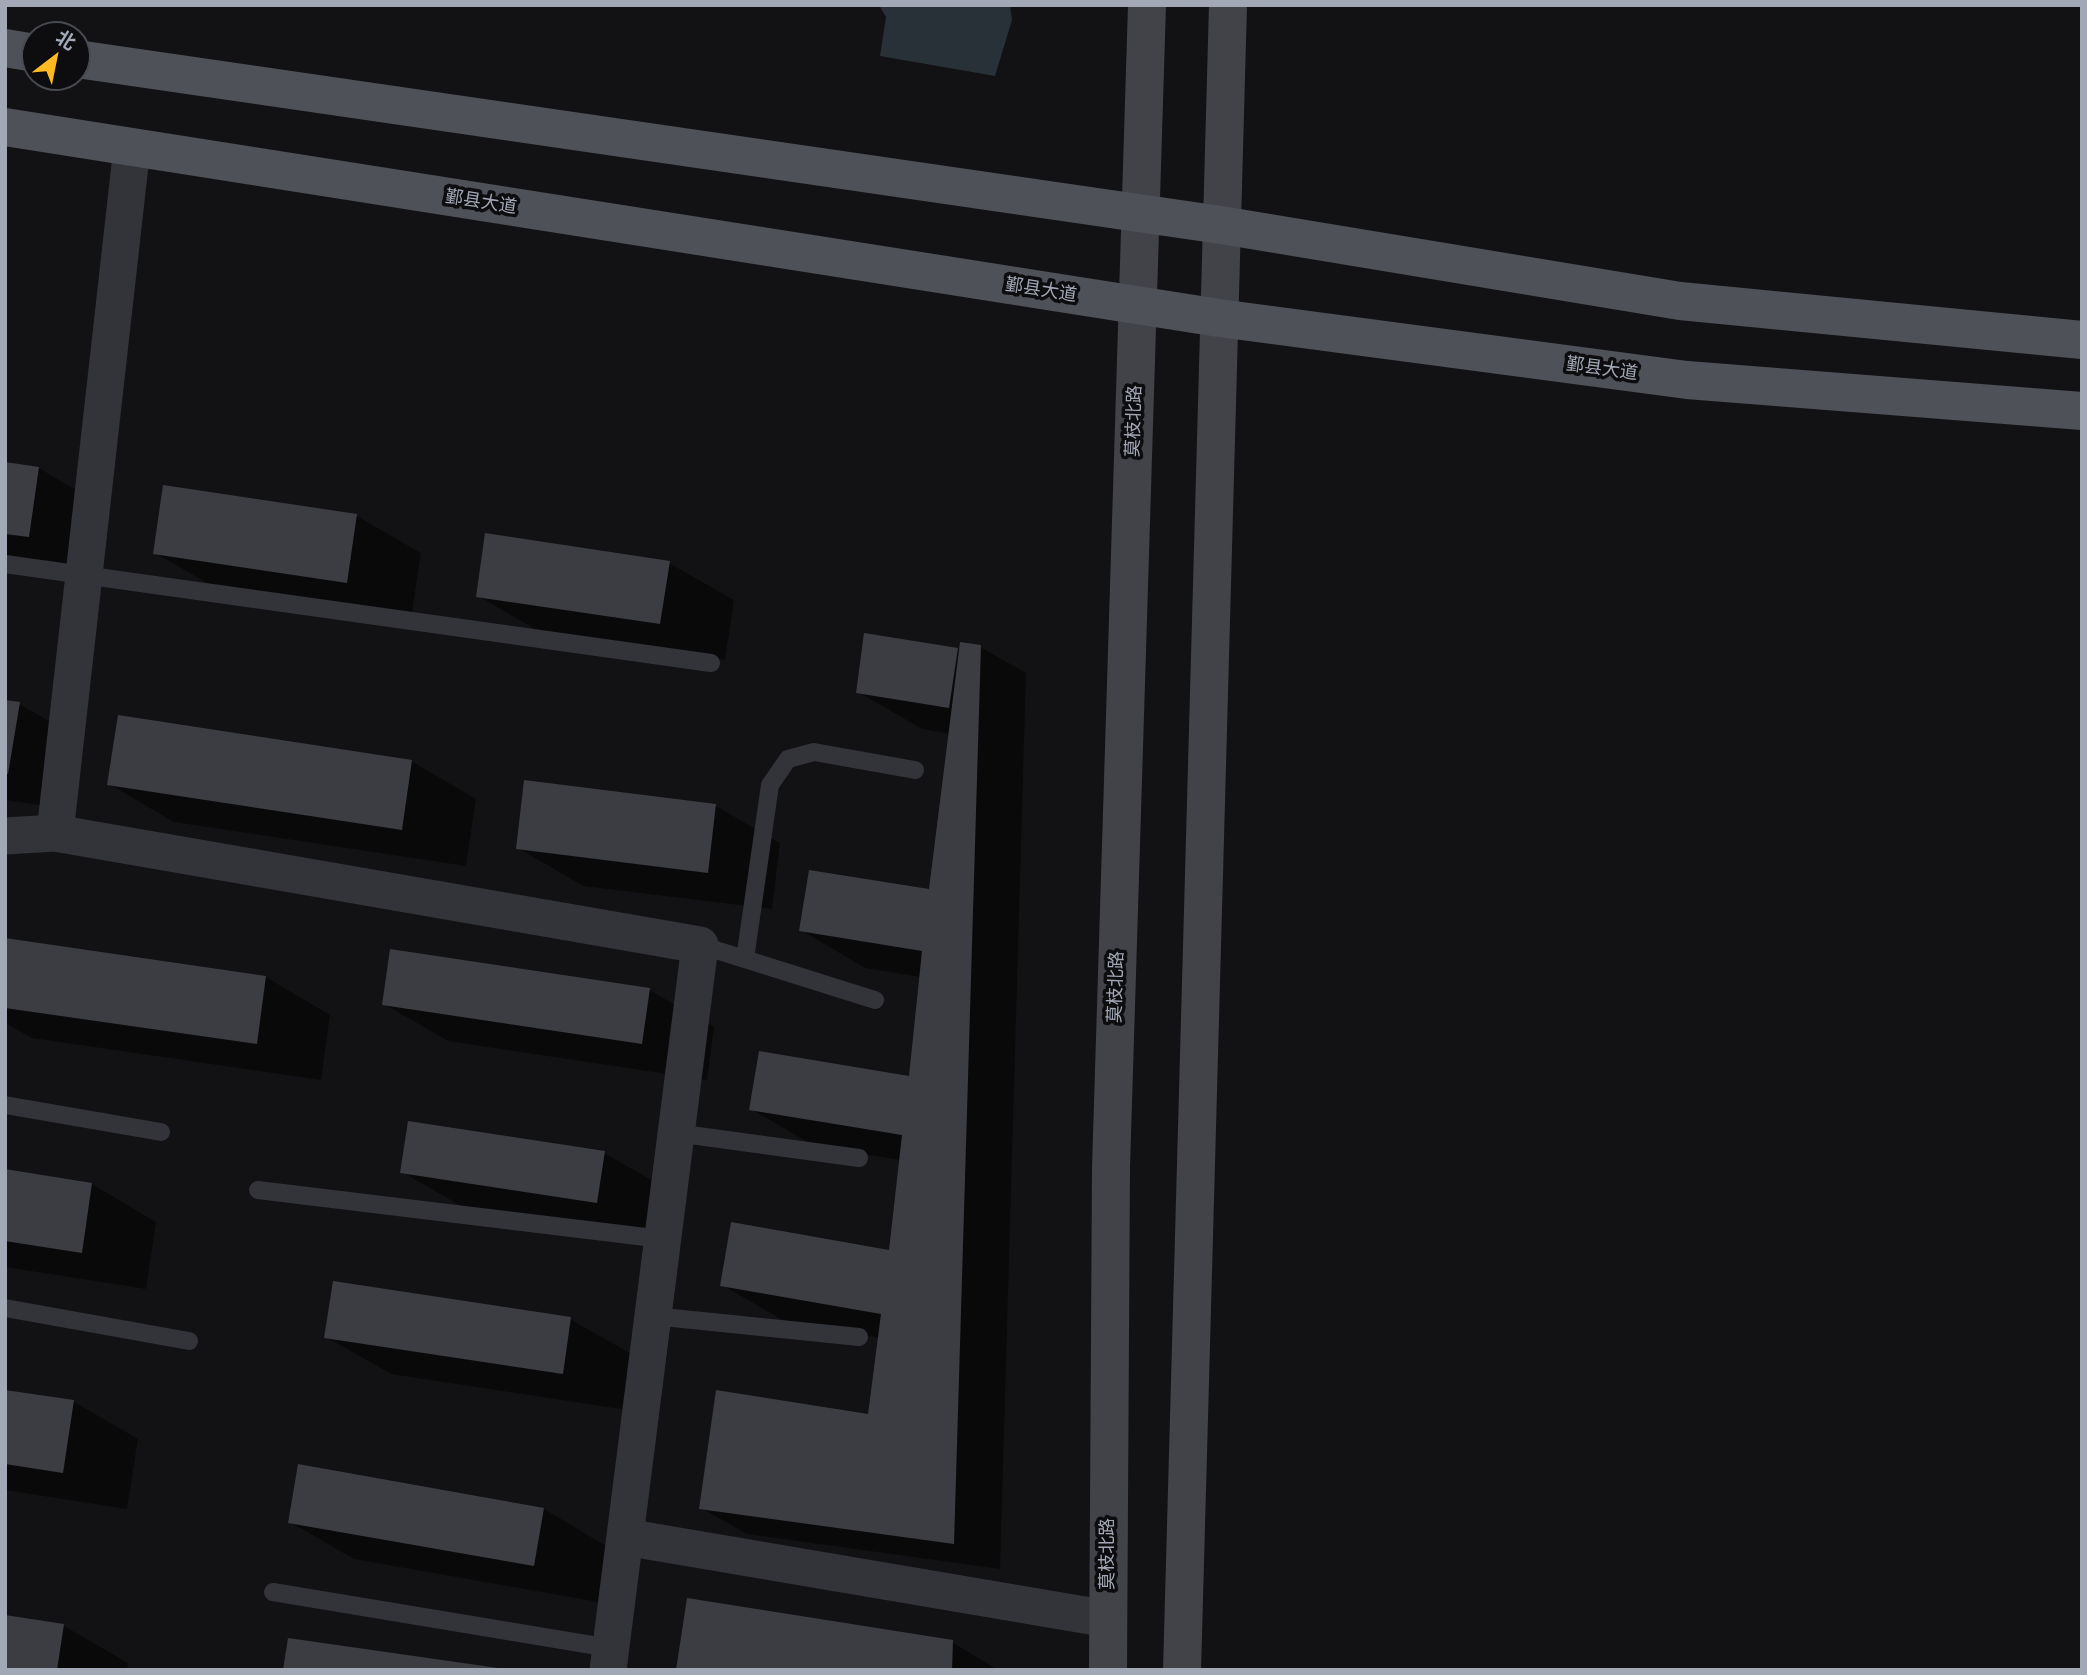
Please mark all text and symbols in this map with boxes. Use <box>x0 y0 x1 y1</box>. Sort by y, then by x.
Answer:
north arrow <box>21 21 91 91</box>
text: 北 <box>52 25 80 55</box>
street label: 鄞县大道 <box>444 186 518 218</box>
street label: 鄞县大道 <box>1004 274 1078 306</box>
street label: 鄞县大道 <box>1565 353 1639 385</box>
street label: 莫枝北路 <box>1122 385 1146 457</box>
street label: 莫枝北路 <box>1104 951 1128 1023</box>
street label: 莫枝北路 <box>1097 1518 1119 1590</box>

